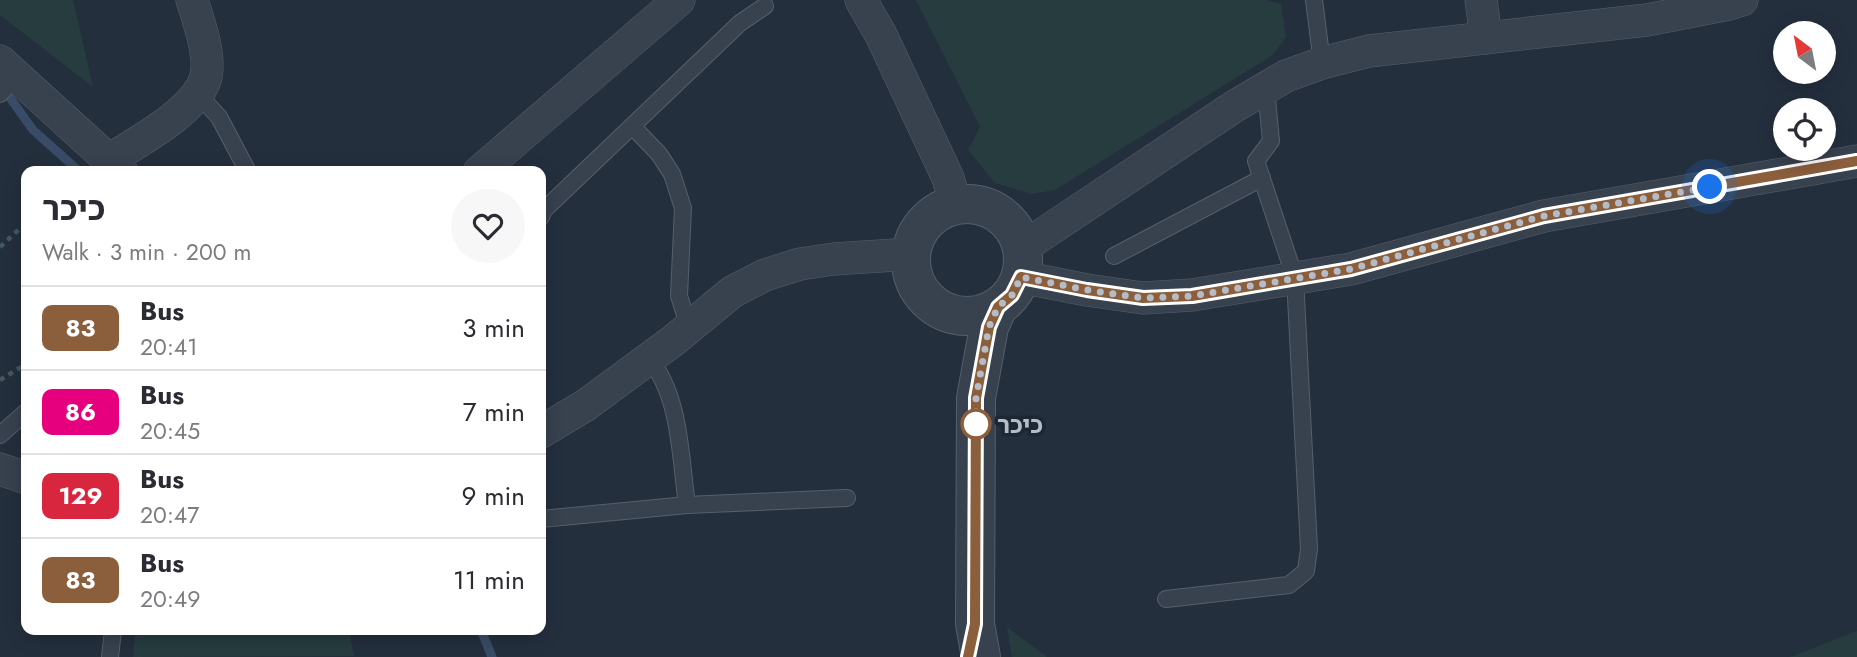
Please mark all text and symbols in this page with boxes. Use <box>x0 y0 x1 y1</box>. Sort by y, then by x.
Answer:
north arrow <box>1773 21 1836 84</box>
map controls <box>1773 21 1836 161</box>
button: locate <box>1773 98 1836 161</box>
your location <box>1692 169 1727 204</box>
text: כיכר <box>42 185 105 232</box>
button: heart <box>451 189 525 263</box>
text: Walk · 3 min · 200 m <box>42 235 251 269</box>
text: Bus <box>140 292 184 330</box>
text: 3 min <box>462 309 525 347</box>
text: 83 <box>66 310 95 345</box>
text: 20:41 <box>140 330 198 364</box>
text: Bus <box>140 376 184 414</box>
text: 7 min <box>463 393 525 431</box>
text: 86 <box>65 394 96 429</box>
place label: כיכר <box>997 407 1043 442</box>
marker: כיכר <box>961 409 991 439</box>
text: 20:45 <box>140 414 200 448</box>
text: Bus <box>140 460 184 498</box>
text: 9 min <box>462 477 525 515</box>
text: 129 <box>58 478 103 513</box>
text: 20:47 <box>140 498 199 532</box>
text: Bus <box>140 544 184 582</box>
text: 11 min <box>453 561 525 599</box>
text: 83 <box>66 562 95 597</box>
text: 20:49 <box>140 582 200 616</box>

